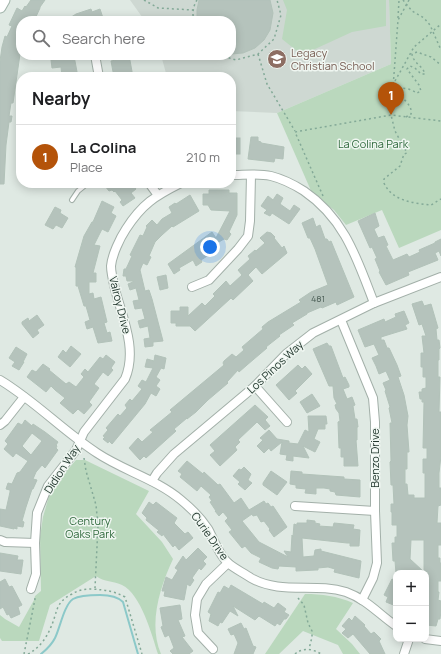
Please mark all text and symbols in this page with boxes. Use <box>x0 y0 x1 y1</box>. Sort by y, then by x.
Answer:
search box <box>16 16 236 60</box>
icon: search <box>30 27 52 49</box>
text: Search here <box>62 28 145 49</box>
place label: Legacy Christian School <box>291 45 375 73</box>
school or university icon: Legacy Christian School <box>266 48 288 70</box>
pin: 1 <box>378 82 404 115</box>
text: Nearby <box>32 87 90 110</box>
park label: La Colina Park <box>338 136 409 151</box>
text: La Colina <box>70 137 136 158</box>
text: 1 <box>42 148 48 166</box>
text: 210 m <box>186 148 220 166</box>
text: Place <box>70 158 103 176</box>
your location <box>200 237 220 257</box>
street label: Valroy Drive <box>106 275 135 336</box>
house number: 481 <box>311 292 325 305</box>
street label: Los Pinos Way <box>243 337 306 397</box>
street label: Benzo Drive <box>367 428 382 488</box>
street label: Didion Way <box>40 441 83 496</box>
street label: Curie Drive <box>188 509 233 563</box>
park label: Century Oaks Park <box>65 513 115 541</box>
map controls <box>393 570 429 642</box>
button: + <box>393 570 429 606</box>
button: − <box>393 606 429 642</box>

